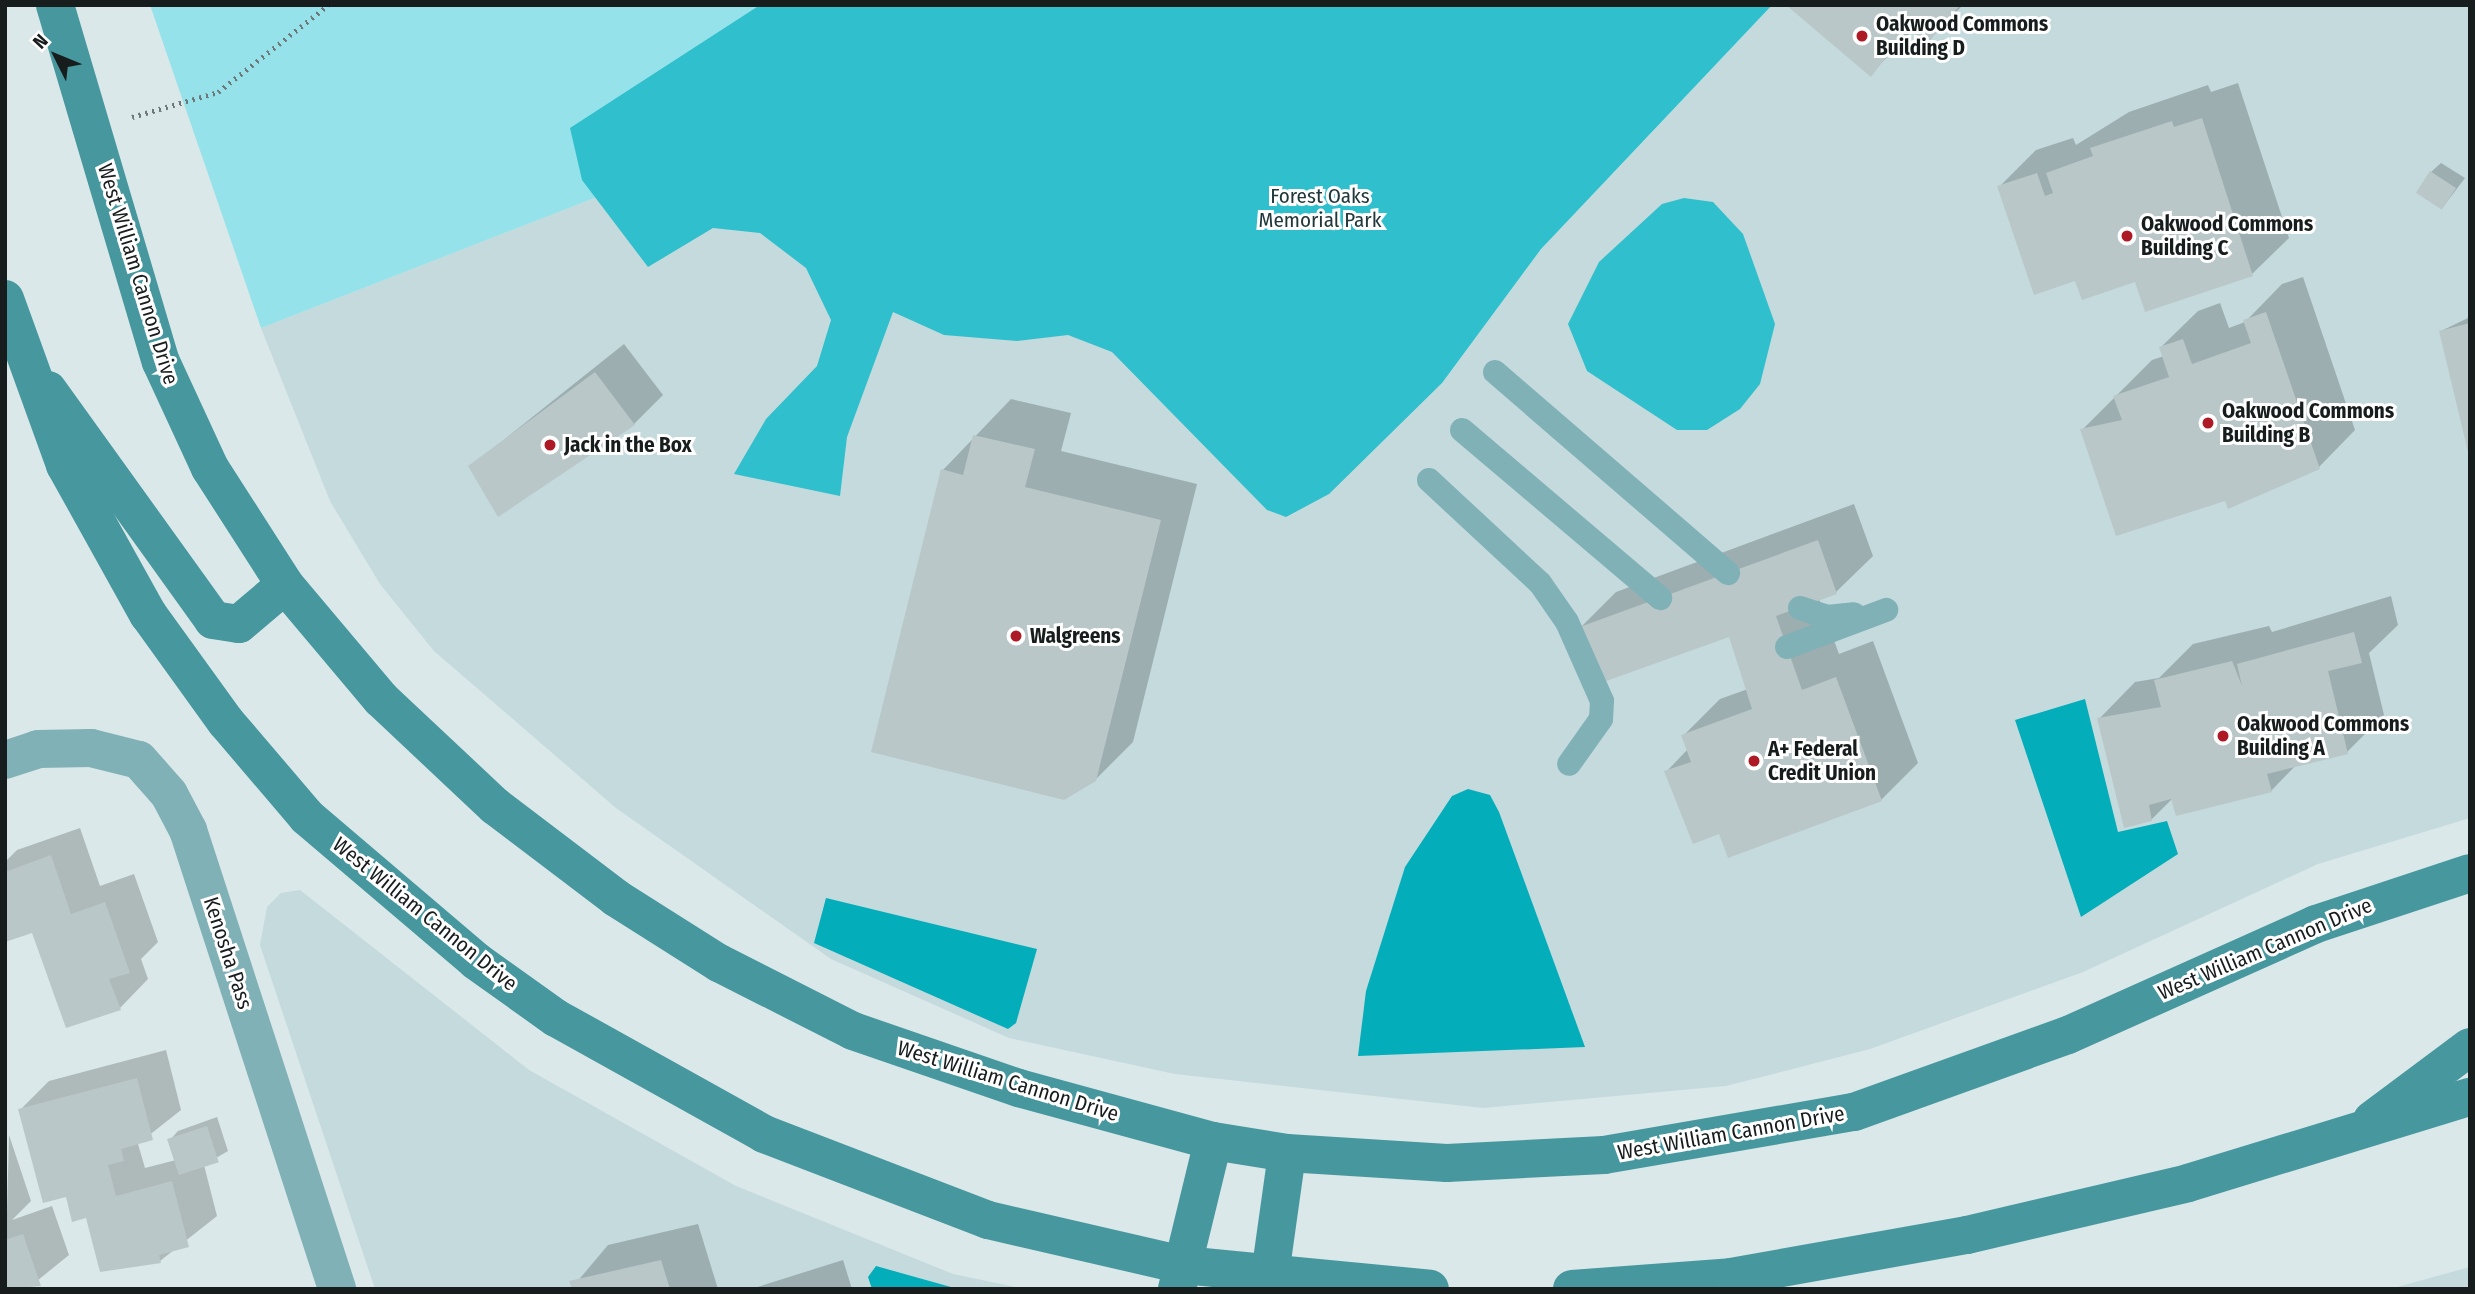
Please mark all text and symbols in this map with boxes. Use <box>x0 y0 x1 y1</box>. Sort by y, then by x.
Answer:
place label: Oakwood Commons Building D <box>1876 11 2048 61</box>
north arrow <box>21 21 91 91</box>
marker: Oakwood Commons Building D <box>1854 28 1870 44</box>
text: N <box>28 29 53 53</box>
street label: West William Cannon Drive <box>92 160 184 388</box>
park label: Forest Oaks Memorial Park <box>1259 183 1381 233</box>
place label: Oakwood Commons Building C <box>2141 211 2313 261</box>
marker: Oakwood Commons Building C <box>2119 228 2135 244</box>
place label: Oakwood Commons Building B <box>2222 398 2394 448</box>
marker: Oakwood Commons Building B <box>2200 415 2216 431</box>
place label: Jack in the Box <box>564 432 691 458</box>
marker: Jack in the Box <box>542 437 558 453</box>
place label: Walgreens <box>1030 623 1121 649</box>
marker: Walgreens <box>1008 628 1024 644</box>
place label: Oakwood Commons Building A <box>2237 711 2409 761</box>
marker: Oakwood Commons Building A <box>2215 728 2231 744</box>
place label: A+ Federal Credit Union <box>1768 736 1876 786</box>
marker: A+ Federal Credit Union <box>1746 753 1762 769</box>
street label: West William Cannon Drive <box>328 832 522 996</box>
street label: West William Cannon Drive <box>2154 893 2376 1005</box>
street label: Kenosha Pass <box>198 894 258 1012</box>
street label: West William Cannon Drive <box>894 1035 1122 1127</box>
street label: West William Cannon Drive <box>1616 1101 1846 1165</box>

